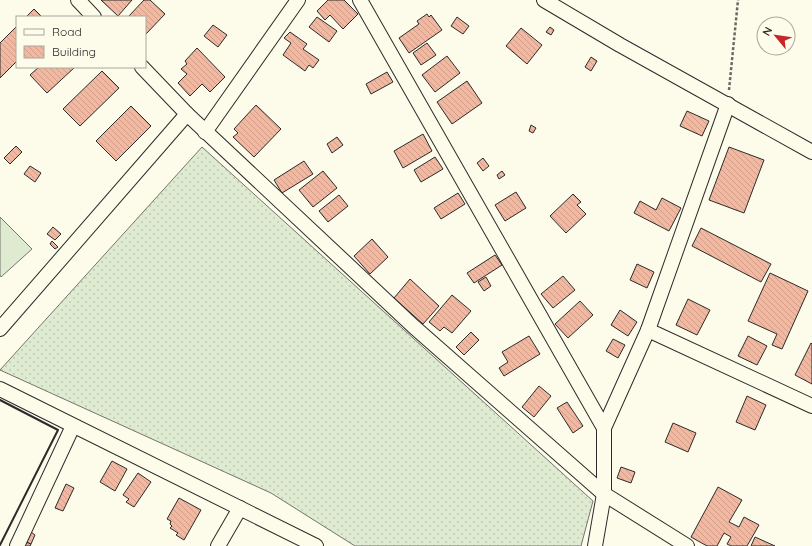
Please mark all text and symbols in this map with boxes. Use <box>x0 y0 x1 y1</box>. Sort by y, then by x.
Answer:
legend <box>16 16 146 68</box>
north arrow <box>756 16 796 56</box>
text: Road <box>52 24 82 39</box>
text: N <box>759 24 775 38</box>
text: Building <box>52 44 96 59</box>

